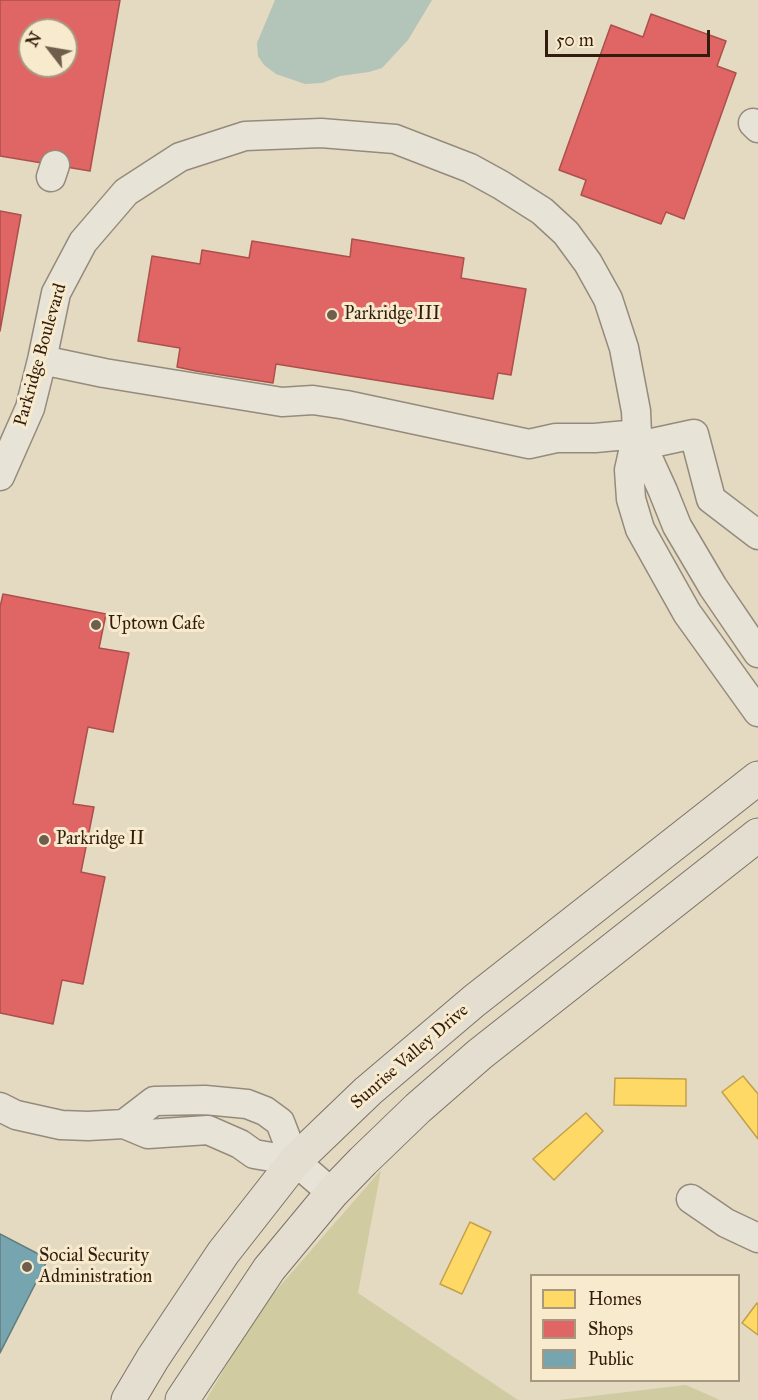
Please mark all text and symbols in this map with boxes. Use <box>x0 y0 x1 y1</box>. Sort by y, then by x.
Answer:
north arrow <box>18 18 78 78</box>
scale bar <box>548 18 713 56</box>
text: N <box>22 29 45 50</box>
text: 50 m <box>556 29 594 51</box>
street label: Parkridge Boulevard <box>10 281 72 429</box>
place label: Parkridge III <box>344 304 440 326</box>
marker: Parkridge III <box>325 308 339 322</box>
place label: Uptown Cafe <box>108 614 205 636</box>
marker: Uptown Cafe <box>89 618 103 632</box>
place label: Parkridge II <box>56 829 144 851</box>
marker: Parkridge II <box>37 833 51 847</box>
street label: Sunrise Valley Drive <box>347 1000 473 1114</box>
place label: Social Security Administration <box>39 1246 152 1288</box>
marker: Social Security Administration <box>20 1260 34 1274</box>
legend <box>530 1274 740 1382</box>
text: Homes <box>588 1288 642 1310</box>
text: Shops <box>588 1318 633 1340</box>
text: Public <box>588 1348 634 1370</box>

